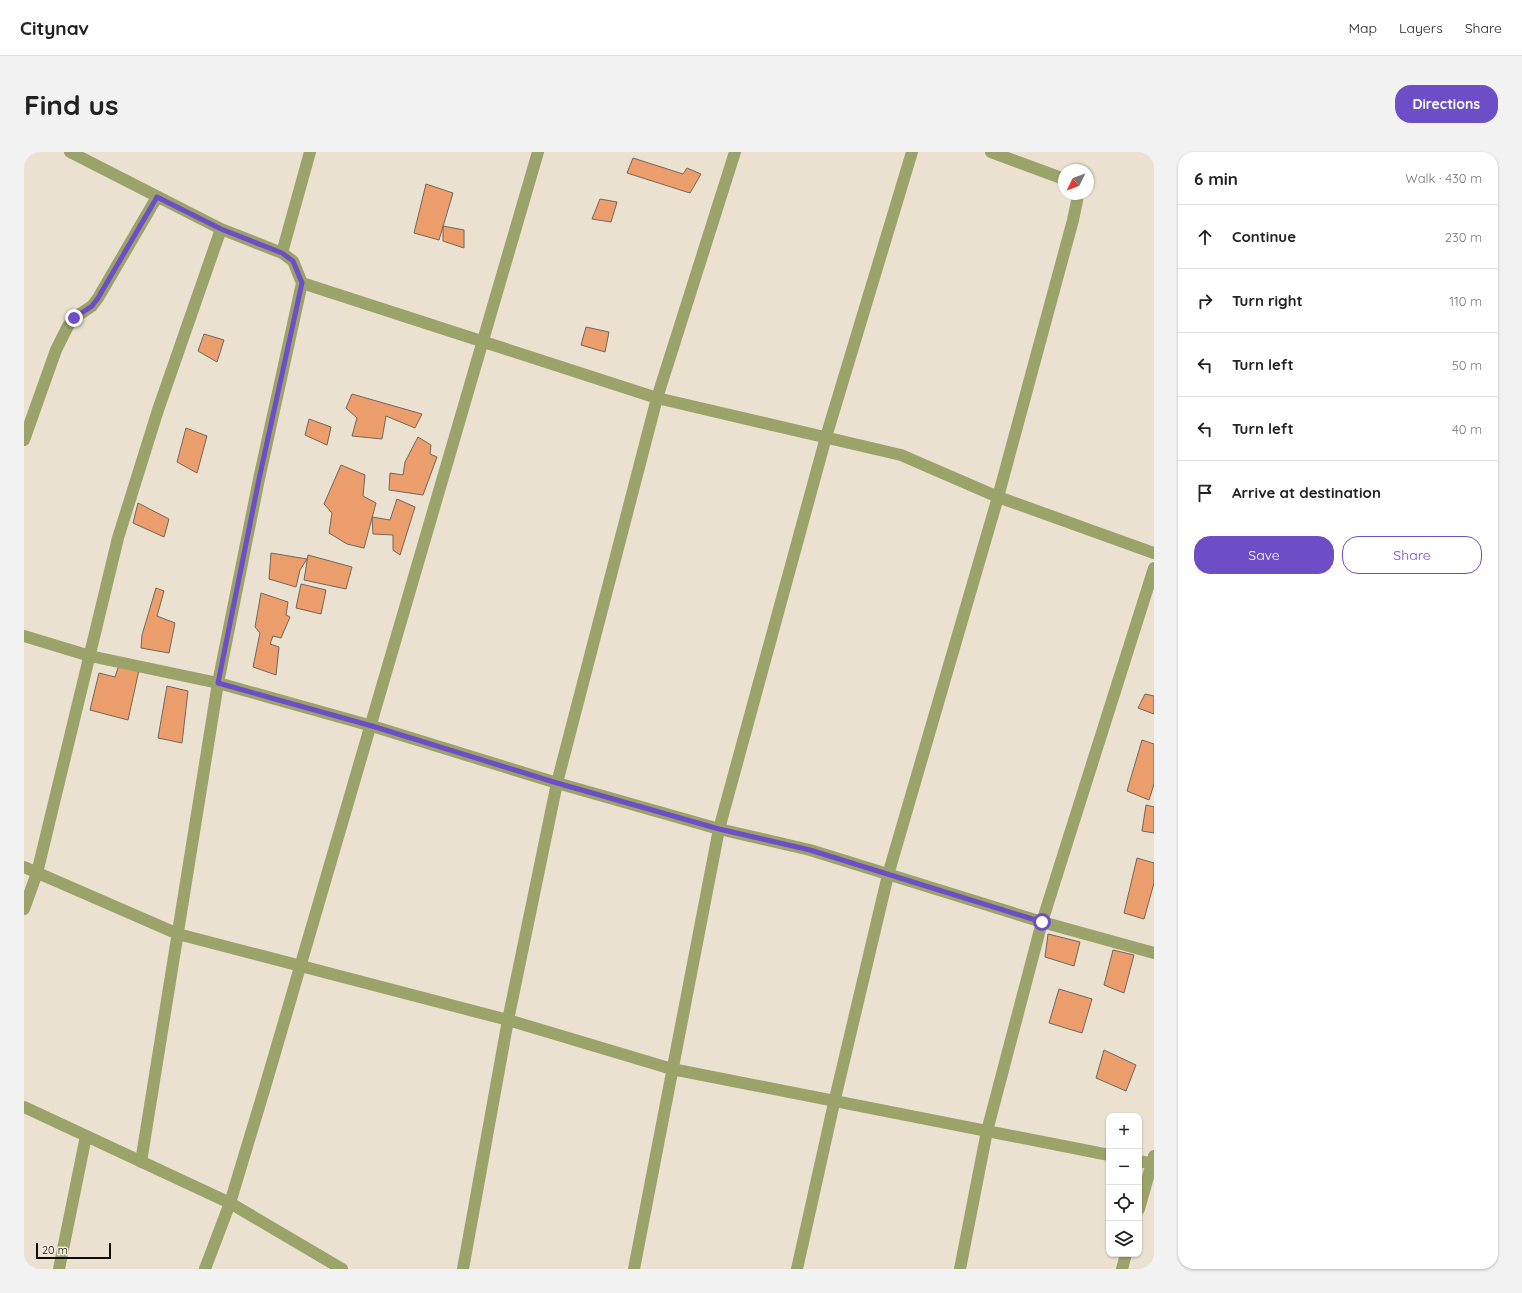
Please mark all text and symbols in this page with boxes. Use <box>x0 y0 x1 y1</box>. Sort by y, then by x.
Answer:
text: Citynav <box>20 16 89 40</box>
text: Map <box>1348 19 1377 37</box>
text: Layers <box>1399 19 1443 37</box>
text: Share <box>1465 19 1502 37</box>
button: Directions <box>1395 85 1498 123</box>
text: Find us <box>24 87 118 122</box>
north arrow <box>1058 164 1094 200</box>
text: 6 min <box>1194 168 1238 189</box>
text: Walk · 430 m <box>1405 170 1482 186</box>
icon: ahead <box>1194 226 1216 248</box>
text: Continue <box>1232 227 1296 246</box>
text: 230 m <box>1445 229 1482 245</box>
icon: right <box>1194 290 1216 312</box>
text: Turn right <box>1232 291 1303 310</box>
text: 110 m <box>1449 293 1482 309</box>
route end <box>65 309 83 327</box>
icon: left <box>1194 354 1216 376</box>
text: Turn left <box>1232 355 1294 374</box>
text: 50 m <box>1452 357 1482 373</box>
icon: left <box>1194 418 1216 440</box>
text: Turn left <box>1232 419 1294 438</box>
text: 40 m <box>1452 421 1482 437</box>
icon: arrive <box>1194 482 1216 504</box>
text: Arrive at destination <box>1232 483 1381 502</box>
button: Save <box>1194 536 1334 574</box>
button: Share <box>1342 536 1482 574</box>
route start <box>1033 913 1051 931</box>
map controls <box>1106 1113 1142 1257</box>
button: + <box>1106 1113 1142 1149</box>
button: − <box>1106 1149 1142 1185</box>
button: locate <box>1106 1185 1142 1221</box>
button: layers <box>1106 1221 1142 1257</box>
scale bar <box>36 1241 111 1260</box>
text: 20 m <box>42 1243 68 1257</box>

